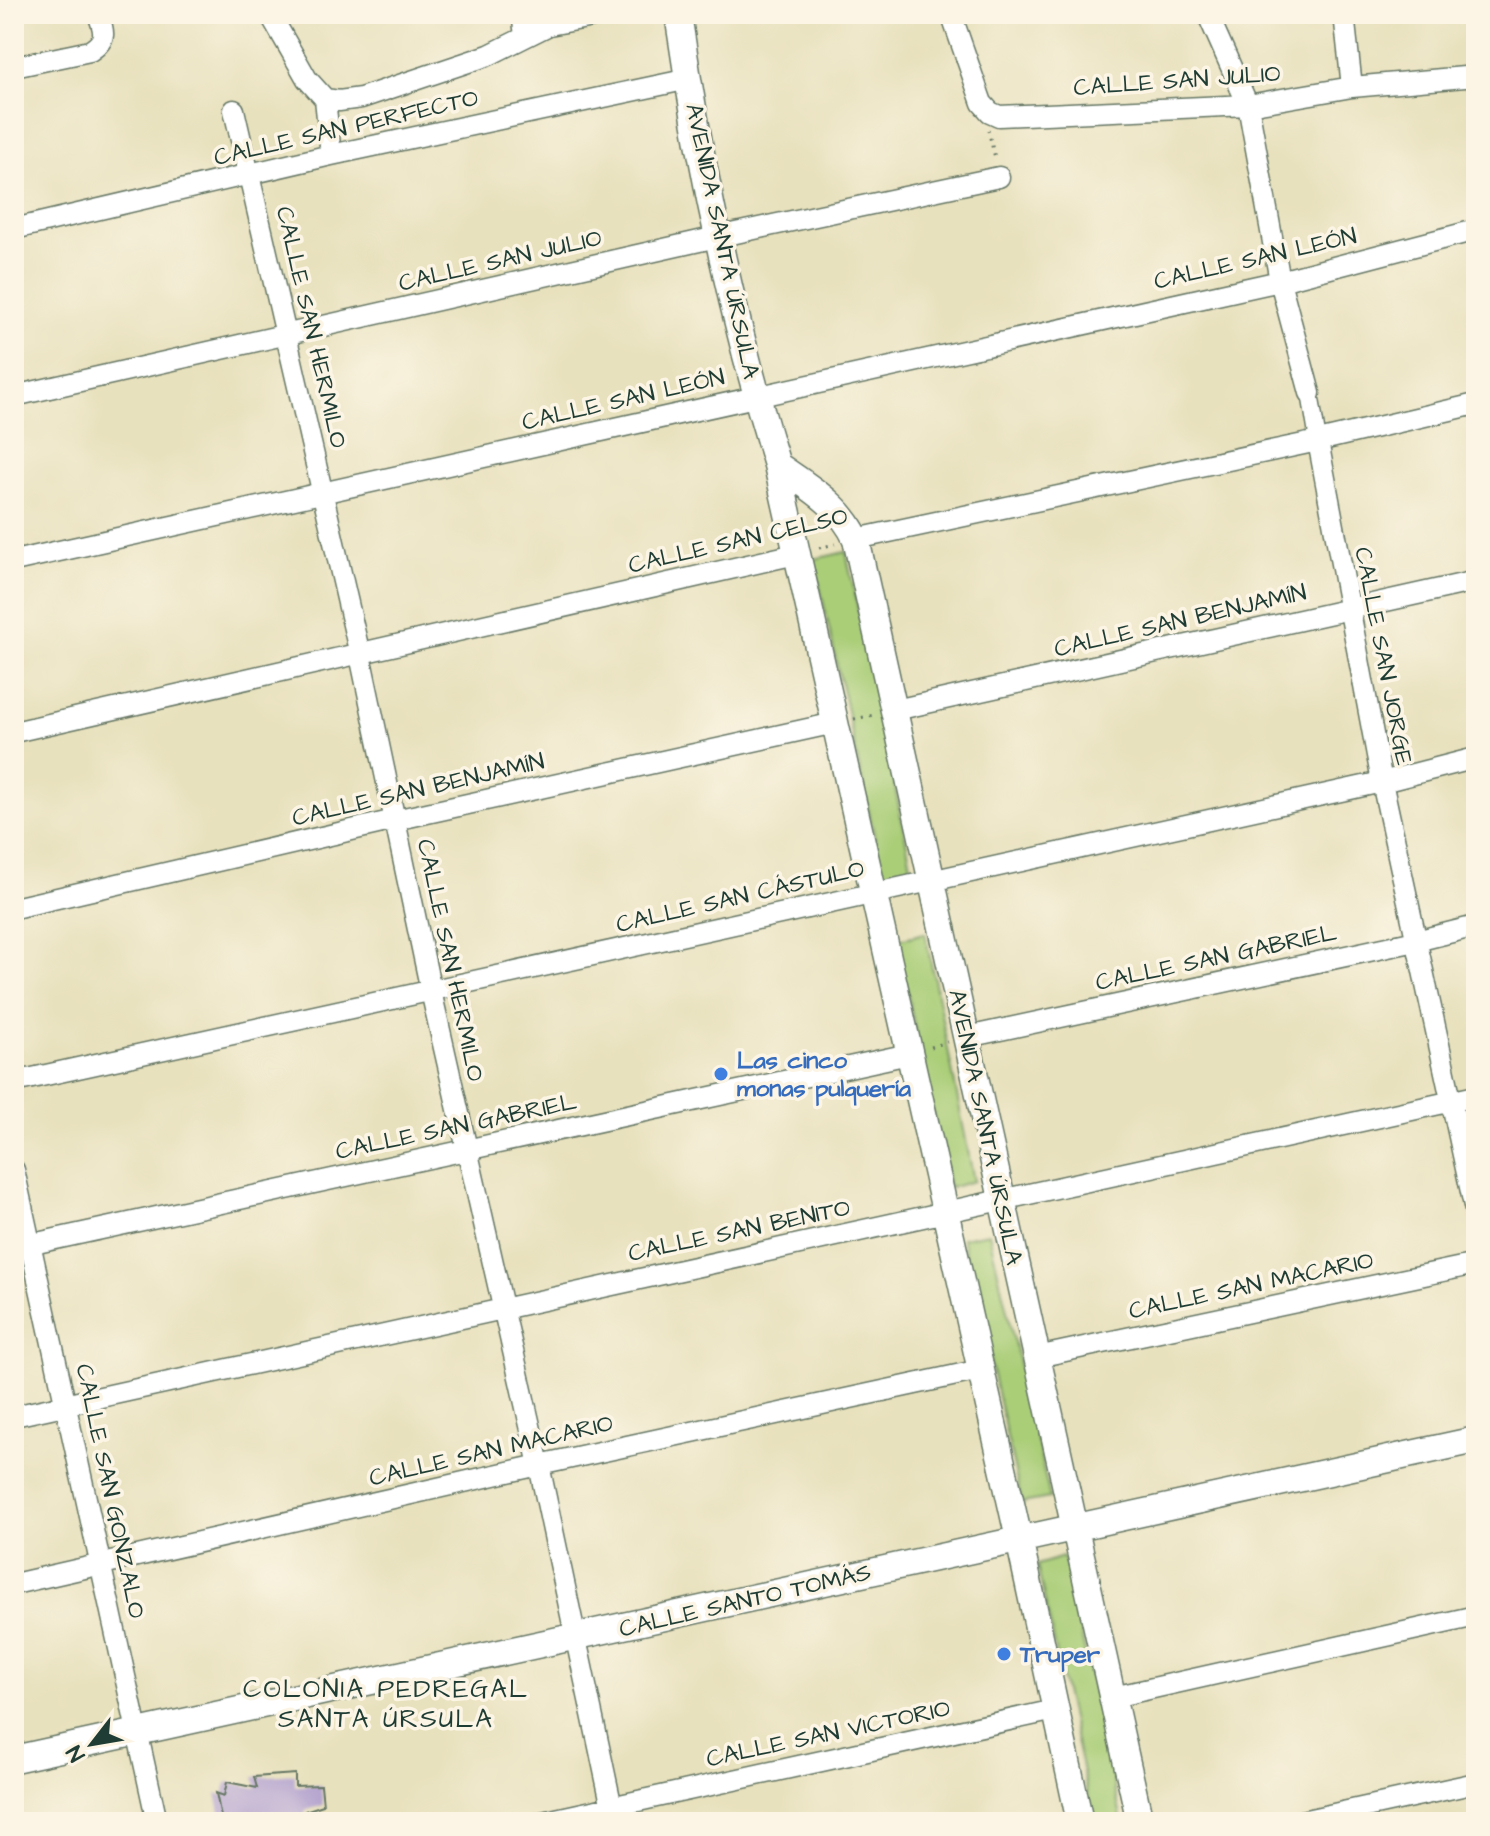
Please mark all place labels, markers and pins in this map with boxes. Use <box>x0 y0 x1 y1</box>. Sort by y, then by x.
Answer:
place label: Las cinco monas pulquería <box>737 1044 912 1106</box>
marker: Las cinco monas pulquería <box>712 1065 730 1083</box>
place label: Truper <box>1019 1638 1101 1672</box>
marker: Truper <box>995 1645 1013 1663</box>

